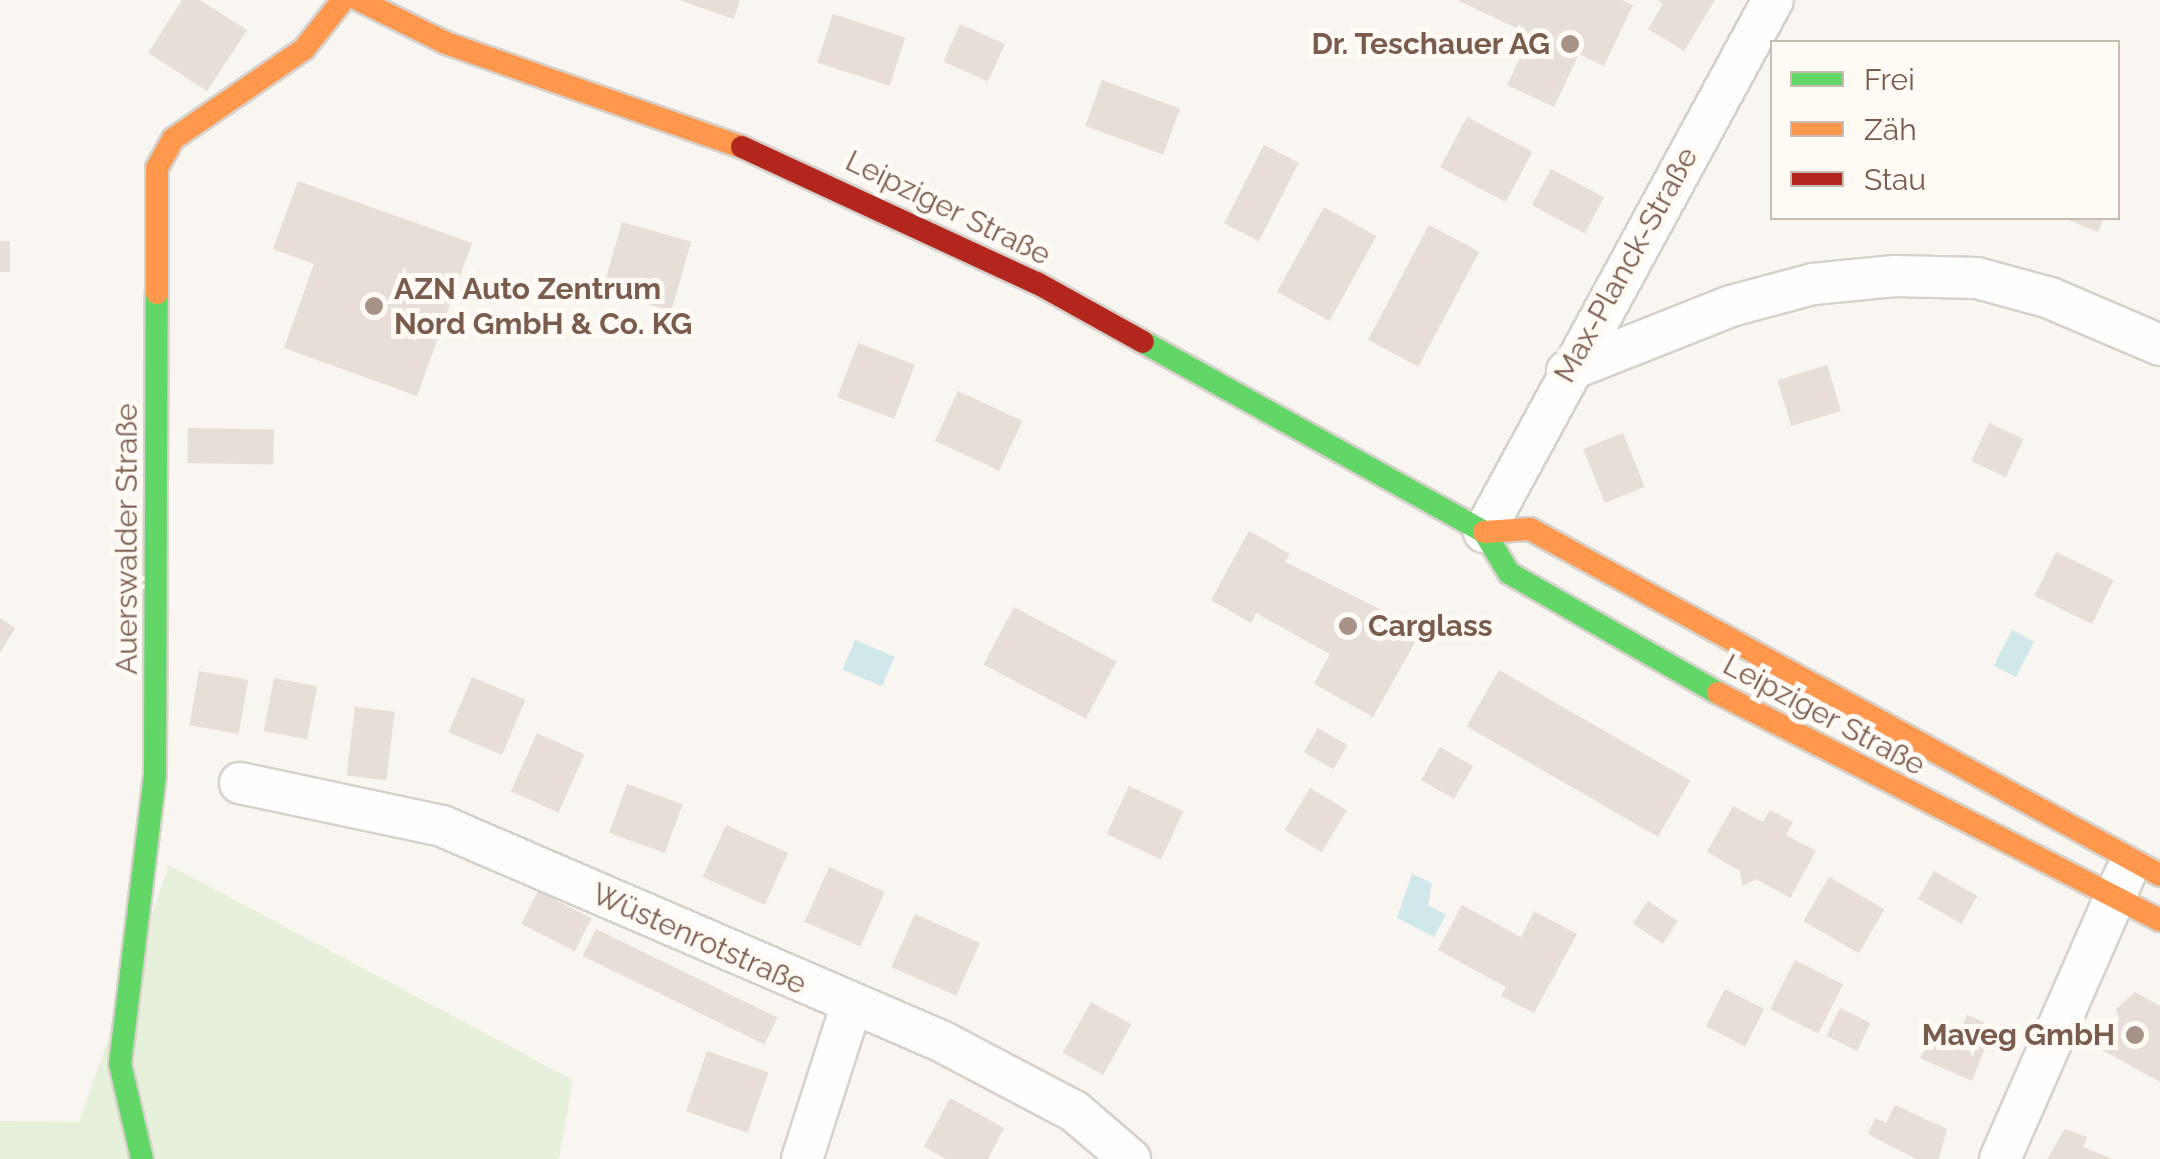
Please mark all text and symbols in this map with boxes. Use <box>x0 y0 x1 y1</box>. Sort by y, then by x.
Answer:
place label: Dr. Teschauer AG <box>1309 26 1550 62</box>
marker: Dr. Teschauer AG <box>1559 33 1581 55</box>
legend <box>1770 40 2120 220</box>
text: Frei <box>1864 62 1915 97</box>
text: Zäh <box>1864 112 1917 147</box>
street label: Max-Planck-Straße <box>1547 141 1705 389</box>
street label: Leipziger Straße <box>839 143 1057 273</box>
text: Stau <box>1864 162 1926 197</box>
place label: AZN Auto Zentrum Nord GmbH & Co. KG <box>394 271 692 342</box>
marker: AZN Auto Zentrum Nord GmbH & Co. KG <box>363 295 385 317</box>
street label: Auerswalder Straße <box>109 403 145 675</box>
place label: Carglass <box>1368 608 1493 644</box>
marker: Carglass <box>1337 615 1359 637</box>
street label: Leipziger Straße <box>1717 647 1931 783</box>
street label: Wüstenrotstraße <box>586 876 812 1002</box>
place label: Maveg GmbH <box>1922 1017 2115 1053</box>
marker: Maveg GmbH <box>2124 1024 2146 1046</box>

